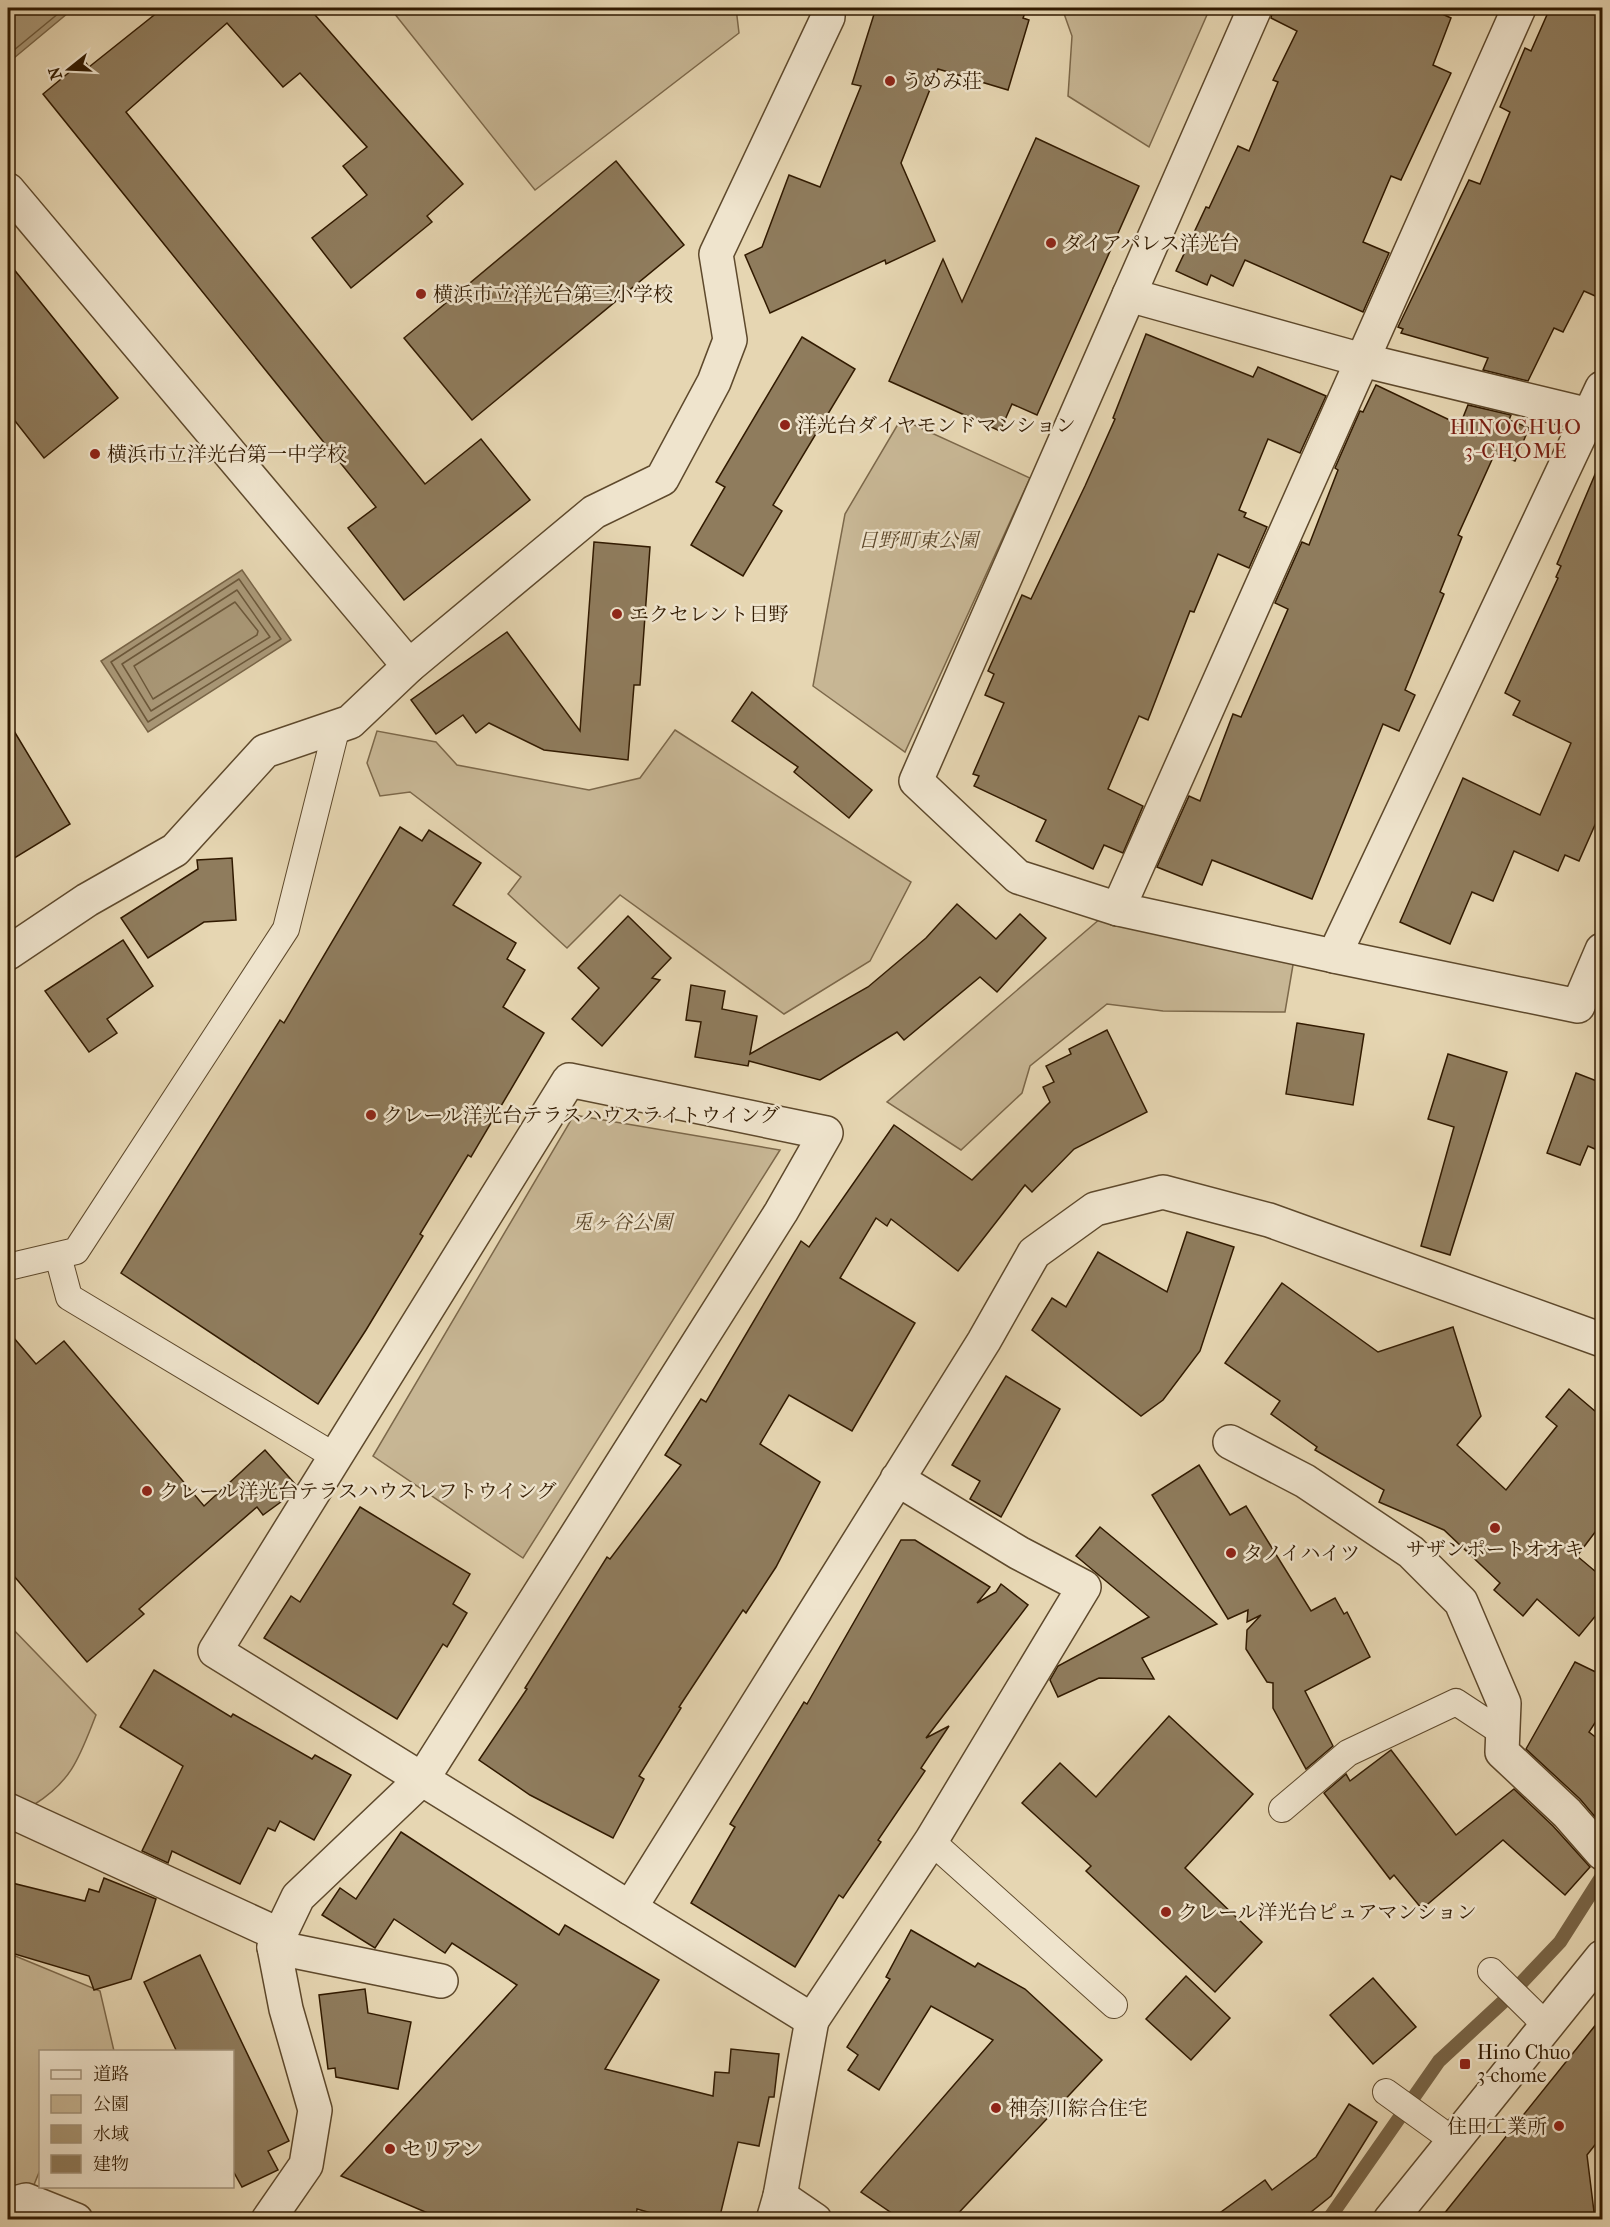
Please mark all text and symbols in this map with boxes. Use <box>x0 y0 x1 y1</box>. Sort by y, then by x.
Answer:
north arrow <box>39 39 99 99</box>
text: N <box>44 64 66 82</box>
place label: うめみ荘 <box>902 70 982 93</box>
marker: うめみ荘 <box>883 74 897 88</box>
place label: ダイアパレス洋光台 <box>1063 232 1240 255</box>
marker: ダイアパレス洋光台 <box>1044 236 1058 250</box>
place label: 横浜市立洋光台第三小学校 <box>433 283 673 306</box>
marker: 横浜市立洋光台第三小学校 <box>414 287 428 301</box>
place label: 洋光台ダイヤモンドマンション <box>797 414 1076 437</box>
district label: HINOCHUO 3-CHOME <box>1450 415 1582 463</box>
marker: 洋光台ダイヤモンドマンション <box>778 418 792 432</box>
place label: 横浜市立洋光台第一中学校 <box>107 443 347 466</box>
marker: 横浜市立洋光台第一中学校 <box>88 447 102 461</box>
park label: 日野町東公園 <box>858 529 981 552</box>
place label: エクセレント日野 <box>629 603 789 626</box>
marker: エクセレント日野 <box>610 607 624 621</box>
place label: クレール洋光台テラスハウスライトウイング <box>383 1104 780 1127</box>
marker: クレール洋光台テラスハウスライトウイング <box>364 1108 378 1122</box>
park label: 兎ヶ谷公園 <box>572 1211 675 1234</box>
place label: クレール洋光台テラスハウスレフトウイング <box>159 1480 556 1503</box>
marker: クレール洋光台テラスハウスレフトウイング <box>140 1484 154 1498</box>
marker: サザンポートオオキ <box>1488 1521 1502 1535</box>
place label: サザンポートオオキ <box>1406 1538 1584 1561</box>
place label: タノイハイツ <box>1243 1542 1360 1565</box>
marker: タノイハイツ <box>1224 1546 1238 1560</box>
place label: クレール洋光台ピュアマンション <box>1178 1901 1477 1924</box>
marker: クレール洋光台ピュアマンション <box>1159 1905 1173 1919</box>
place label: Hino Chuo 3-chome <box>1477 2041 1570 2087</box>
legend <box>39 2050 234 2188</box>
marker: Hino Chuo 3-chome <box>1458 2057 1472 2071</box>
text: 道路 <box>93 2064 129 2085</box>
text: 公園 <box>93 2094 129 2115</box>
place label: 神奈川綜合住宅 <box>1008 2097 1148 2120</box>
marker: 神奈川綜合住宅 <box>989 2101 1003 2115</box>
place label: 住田工業所 <box>1447 2115 1547 2138</box>
marker: 住田工業所 <box>1552 2119 1566 2133</box>
text: 水域 <box>93 2124 129 2145</box>
place label: セリアン <box>402 2138 481 2161</box>
marker: セリアン <box>383 2142 397 2156</box>
text: 建物 <box>93 2154 129 2175</box>

